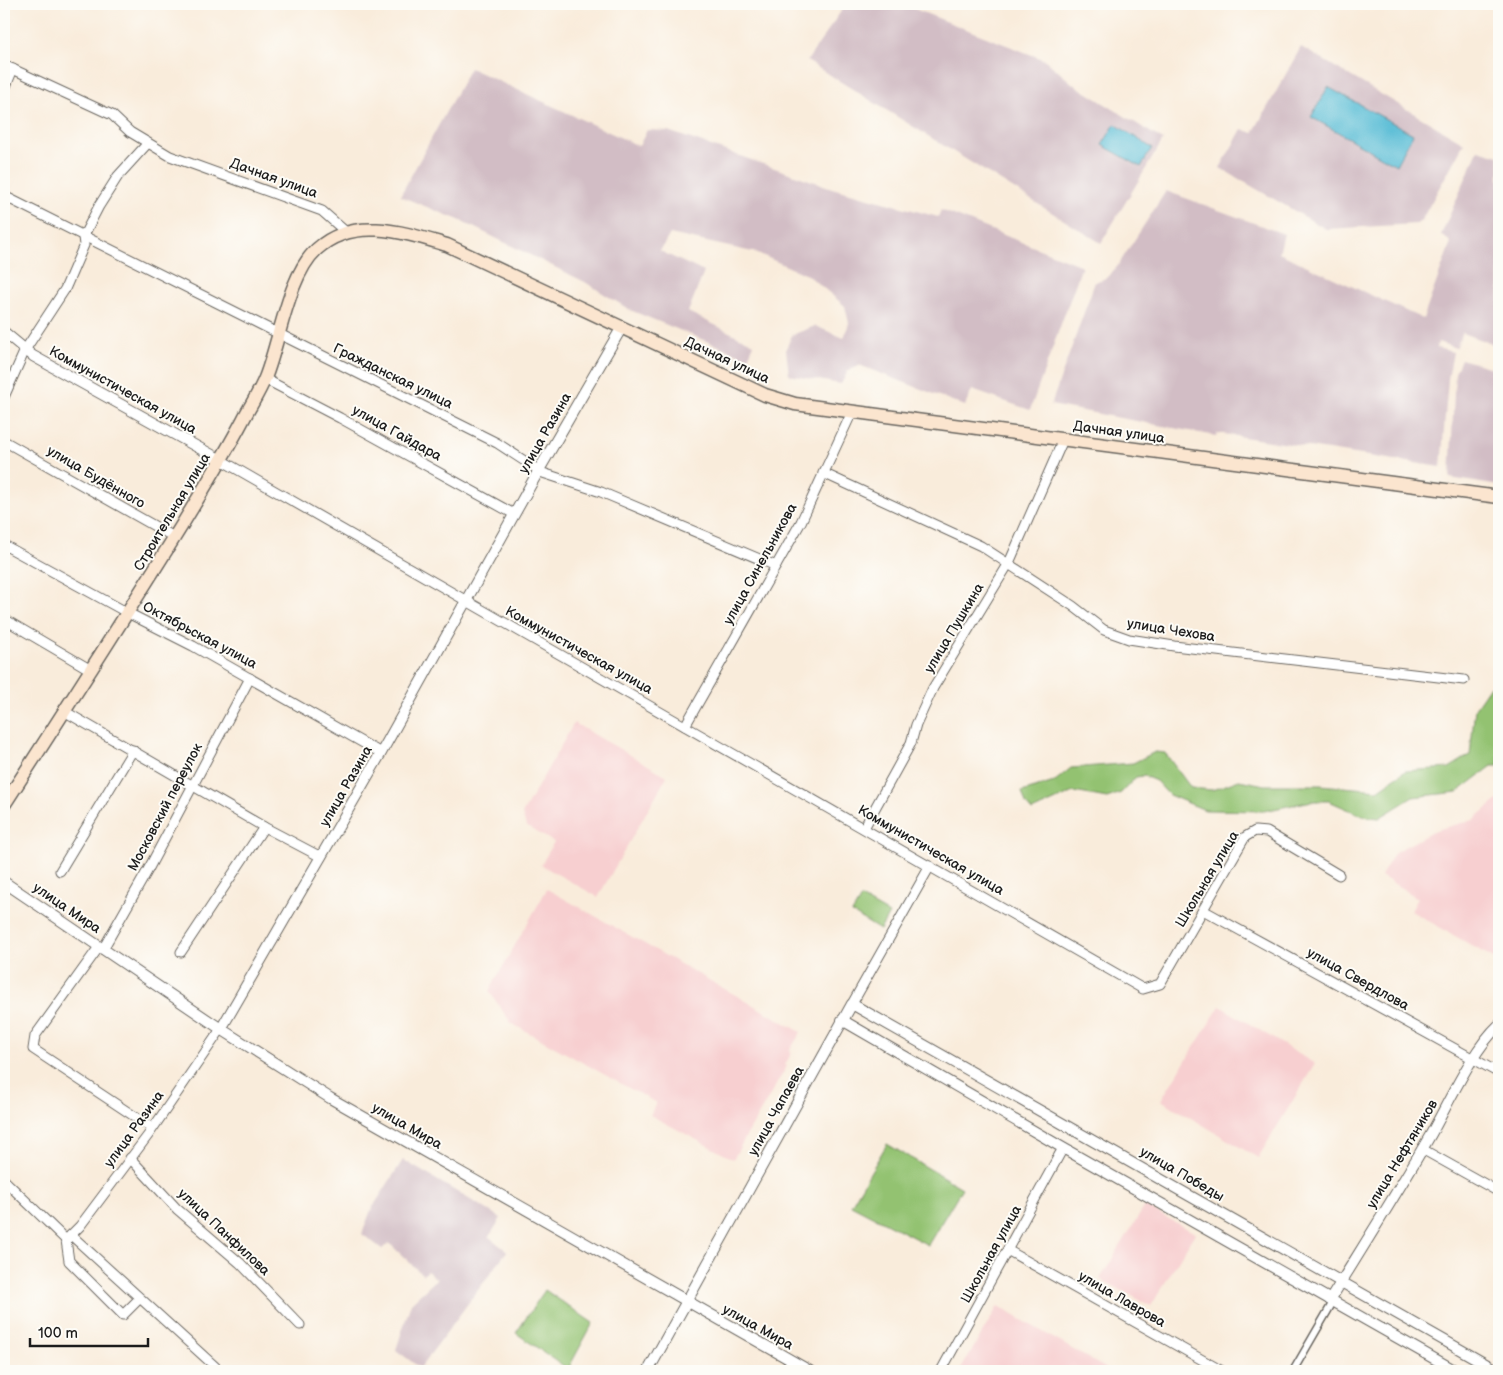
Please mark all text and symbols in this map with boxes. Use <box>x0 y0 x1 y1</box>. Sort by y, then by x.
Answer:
street label: Дачная улица <box>228 154 321 202</box>
street label: Дачная улица <box>682 333 773 387</box>
street label: Гражданская улица <box>330 340 456 413</box>
street label: Коммунистическая улица <box>46 342 200 438</box>
street label: улица Разина <box>515 389 575 476</box>
street label: улица Гайдара <box>349 401 445 465</box>
street label: Дачная улица <box>1072 417 1166 447</box>
street label: улица Будённого <box>44 442 148 512</box>
street label: Строительная улица <box>130 449 214 574</box>
street label: улица Синельникова <box>720 500 801 628</box>
street label: улица Пушкина <box>921 579 988 676</box>
street label: Октябрьская улица <box>140 598 261 673</box>
street label: Коммунистическая улица <box>502 602 656 698</box>
street label: улица Чехова <box>1126 615 1217 645</box>
street label: Московский переулок <box>124 740 206 874</box>
street label: улица Разина <box>316 742 376 829</box>
street label: Коммунистическая улица <box>855 801 1008 899</box>
street label: Школьная улица <box>1172 827 1243 930</box>
street label: улица Мира <box>30 879 105 937</box>
street label: улица Свердлова <box>1304 944 1413 1014</box>
street label: улица Чапаева <box>744 1063 808 1159</box>
street label: улица Разина <box>101 1087 168 1171</box>
street label: улица Нефтяников <box>1363 1096 1442 1212</box>
street label: улица Мира <box>369 1099 446 1153</box>
street label: улица Победы <box>1137 1143 1227 1205</box>
street label: улица Панфилова <box>174 1185 274 1279</box>
street label: Школьная улица <box>957 1201 1025 1306</box>
street label: улица Лаврова <box>1075 1267 1169 1331</box>
street label: улица Мира <box>720 1301 797 1354</box>
scale bar <box>30 1315 148 1347</box>
text: 100 m <box>38 1324 78 1343</box>

